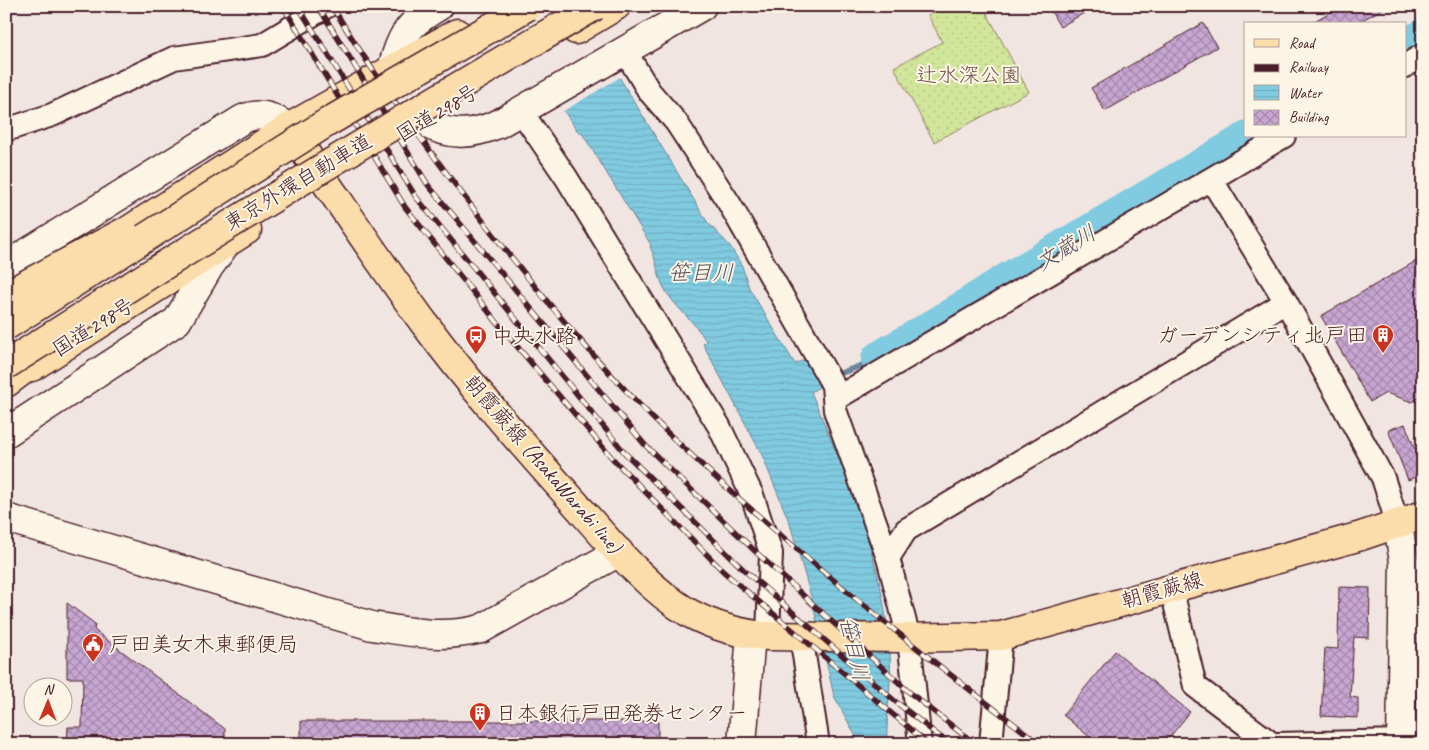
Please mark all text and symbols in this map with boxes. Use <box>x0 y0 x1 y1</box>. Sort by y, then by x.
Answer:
legend <box>1244 22 1406 138</box>
text: Road <box>1289 34 1316 53</box>
text: Railway <box>1289 58 1330 77</box>
park label: 辻水深公園 <box>917 62 1022 88</box>
street label: 国道298号 <box>391 78 483 148</box>
text: Water <box>1289 84 1323 103</box>
text: Building <box>1289 108 1329 127</box>
street label: 東京外環自動車道 <box>219 128 377 236</box>
water label: 文蔵川 <box>1030 219 1102 277</box>
water label: 笹目川 <box>668 259 734 287</box>
street label: 国道298号 <box>47 292 139 362</box>
place label: ガーデンシティ北戸田 <box>1157 322 1367 348</box>
place label: 中央水路 <box>492 323 576 349</box>
building icon: ガーデンシティ北戸田 <box>1371 323 1395 354</box>
bus stop icon: 中央水路 <box>464 324 488 355</box>
street label: 朝霞蕨線 (AsakaWarabi line) <box>458 369 628 559</box>
street label: 朝霞蕨線 <box>1118 566 1206 614</box>
water label: 笹目川 <box>833 614 875 684</box>
place label: 戸田美女木東郵便局 <box>109 631 298 657</box>
public building icon: 戸田美女木東郵便局 <box>81 632 105 663</box>
north arrow <box>22 678 72 728</box>
text: N <box>44 681 55 698</box>
place label: 日本銀行戸田発券センター <box>496 700 747 726</box>
building icon: 日本銀行戸田発券センター <box>468 701 492 732</box>

